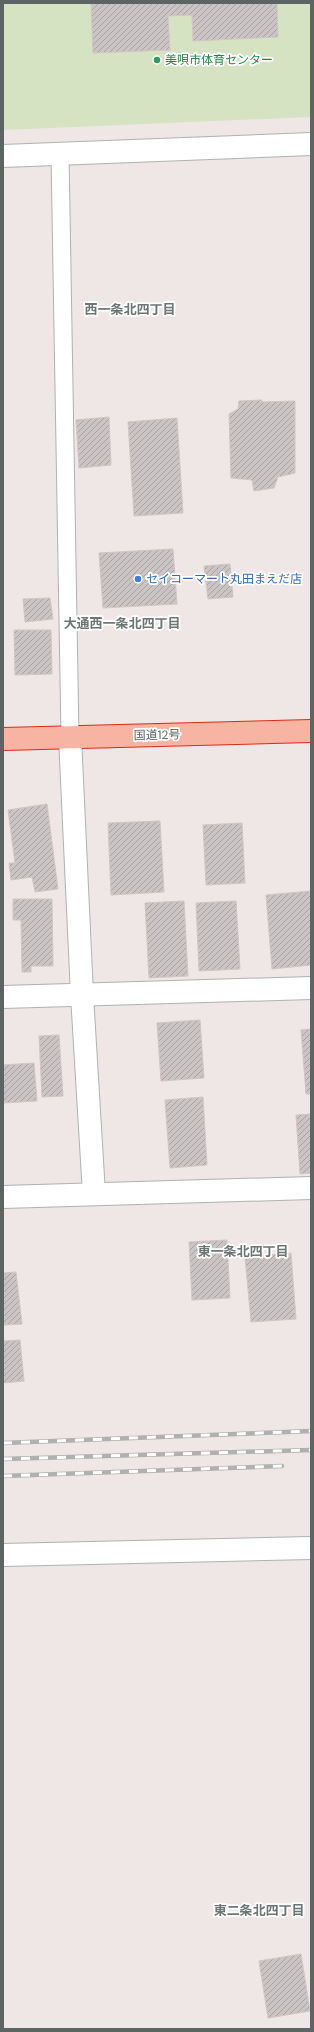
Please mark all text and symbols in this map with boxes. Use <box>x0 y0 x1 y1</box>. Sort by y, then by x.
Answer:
place label: 美唄市体育センター <box>165 52 273 68</box>
marker: 美唄市体育センター <box>152 55 162 65</box>
district label: 西一条北四丁目 <box>84 301 176 318</box>
place label: セイコーマート丸田まえだ店 <box>146 571 302 587</box>
marker: セイコーマート丸田まえだ店 <box>133 574 143 584</box>
district label: 大通西一条北四丁目 <box>63 615 181 632</box>
street label: 国道12号 <box>134 727 180 743</box>
district label: 東一条北四丁目 <box>197 1243 289 1260</box>
district label: 東二条北四丁目 <box>213 1902 305 1919</box>

